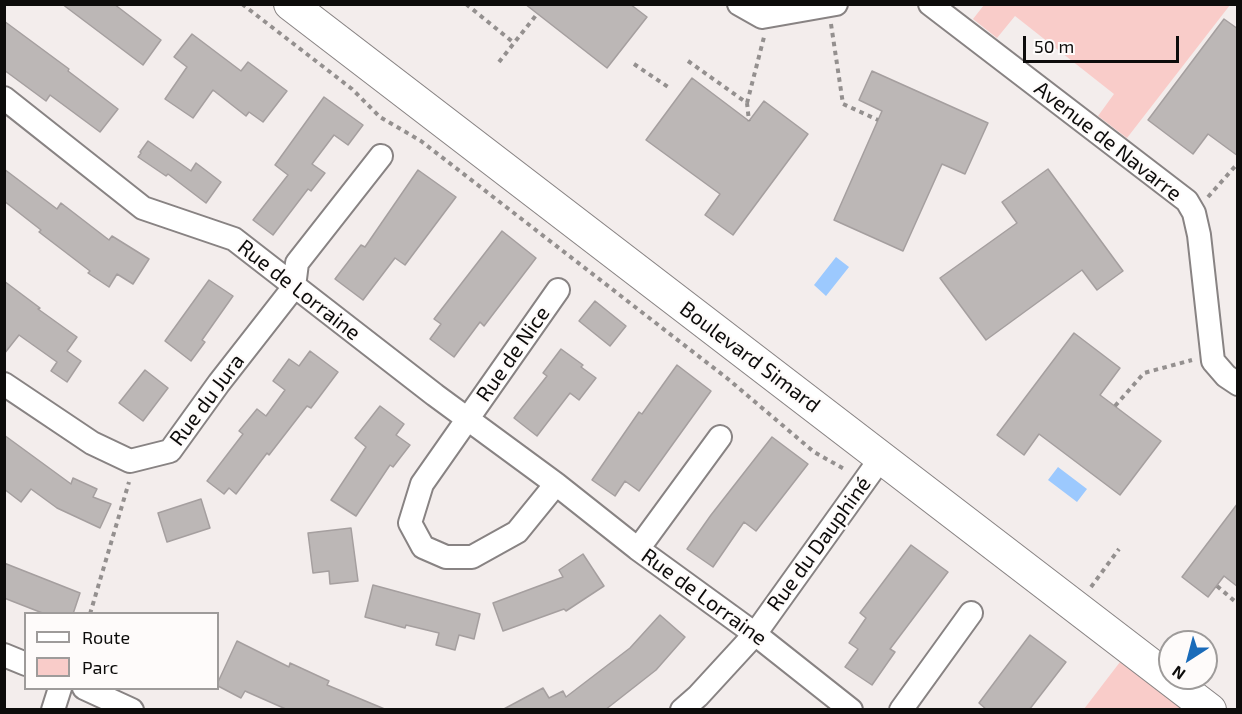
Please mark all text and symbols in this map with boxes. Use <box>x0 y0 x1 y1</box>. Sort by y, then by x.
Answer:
scale bar <box>1026 24 1182 62</box>
text: 50 m <box>1034 35 1074 57</box>
street label: Avenue de Navarre <box>1029 76 1187 206</box>
street label: Rue de Lorraine <box>233 234 365 346</box>
street label: Boulevard Simard <box>675 296 825 418</box>
street label: Rue de Nice <box>471 302 555 406</box>
street label: Rue du Jura <box>164 349 250 451</box>
street label: Rue du Dauphiné <box>762 472 876 616</box>
street label: Rue de Lorraine <box>636 543 772 651</box>
legend <box>24 612 219 690</box>
text: Route <box>82 626 130 648</box>
north arrow <box>1158 630 1218 690</box>
text: Parc <box>82 656 118 678</box>
text: N <box>1168 662 1189 684</box>

